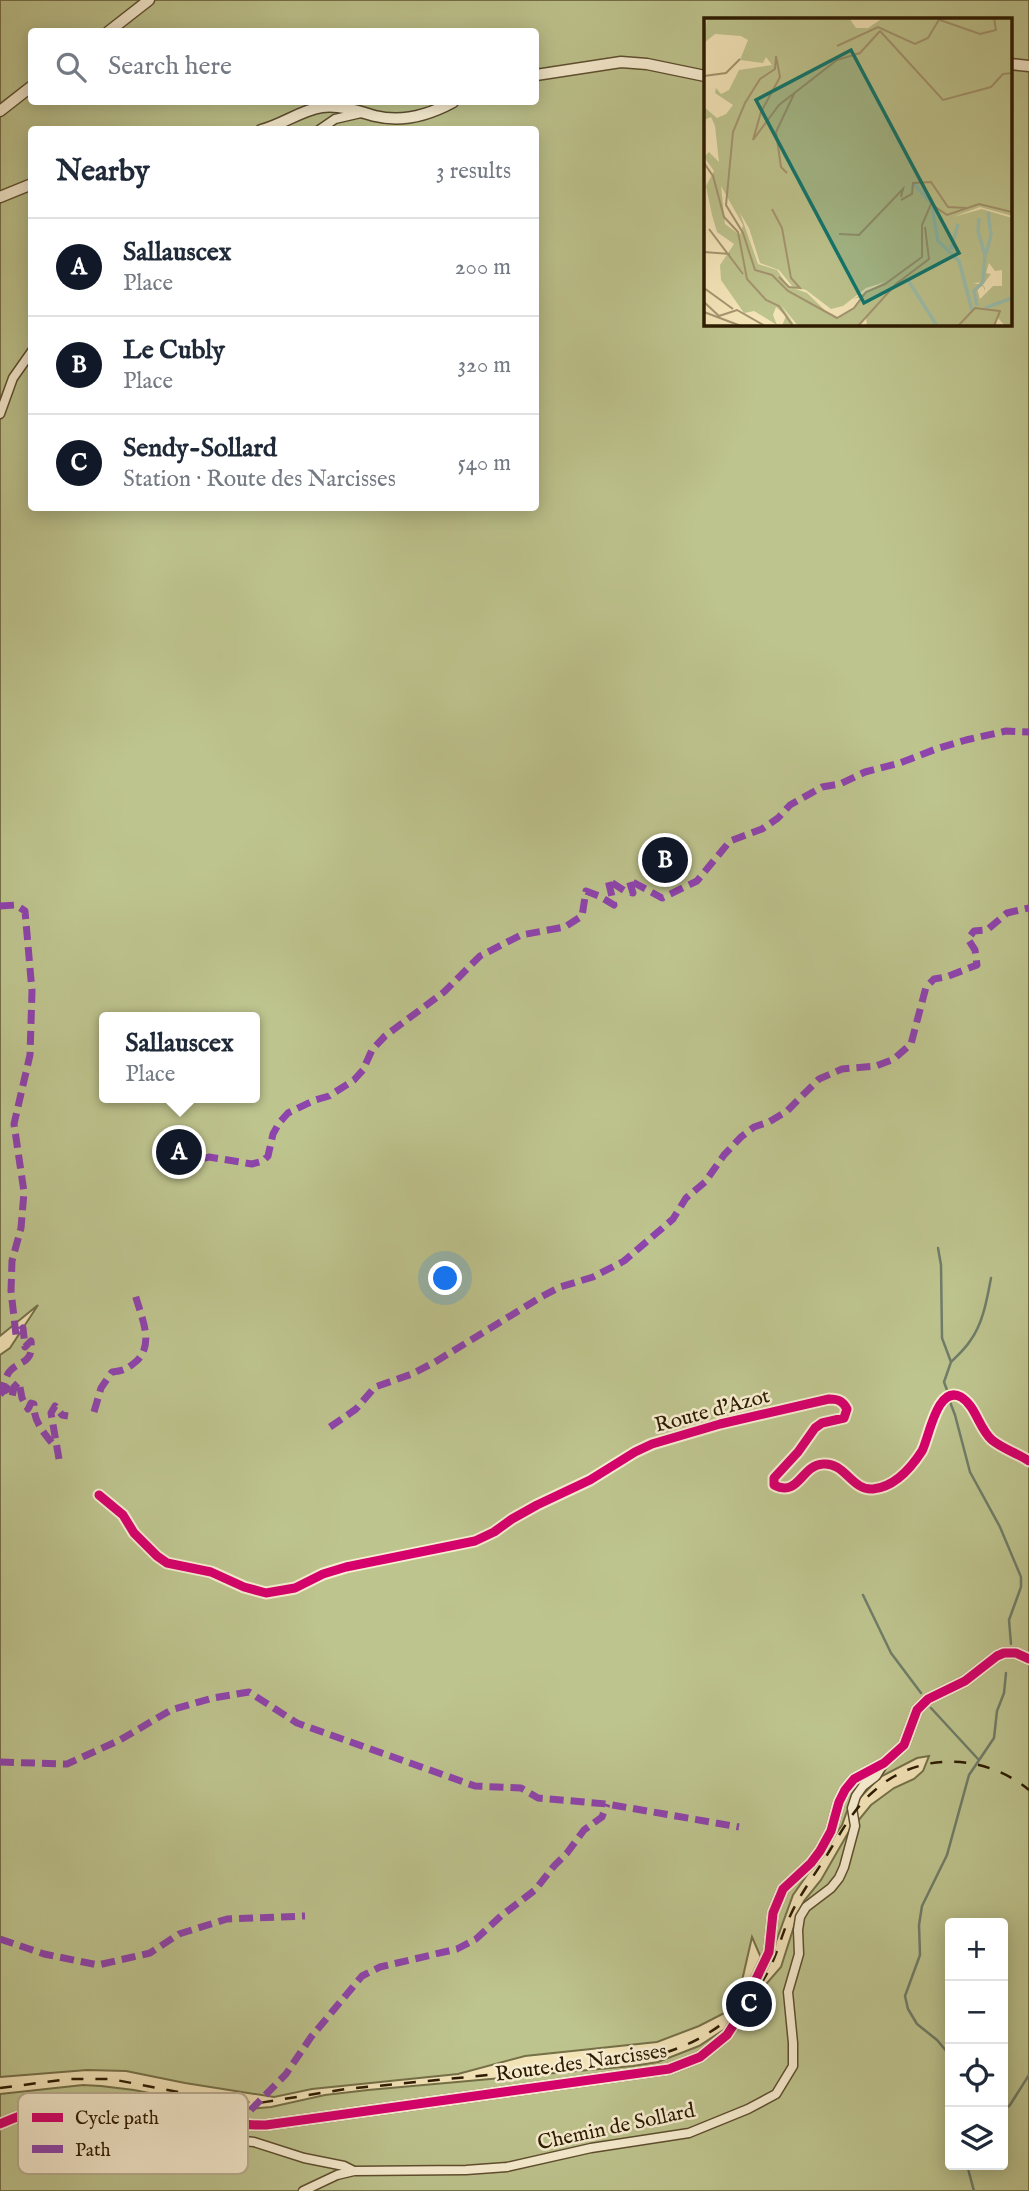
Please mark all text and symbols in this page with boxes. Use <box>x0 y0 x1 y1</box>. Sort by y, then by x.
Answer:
inset map <box>704 18 1012 326</box>
search box <box>28 28 539 105</box>
icon: search <box>52 48 90 86</box>
text: Search here <box>108 50 232 83</box>
text: Nearby <box>56 153 149 191</box>
text: 3 results <box>436 157 511 186</box>
text: Sallauscex <box>123 236 231 269</box>
text: A <box>71 253 87 282</box>
text: 200 m <box>455 253 511 282</box>
text: Place <box>123 269 173 298</box>
text: Le Cubly <box>123 334 225 367</box>
text: B <box>71 351 87 380</box>
text: 320 m <box>458 351 511 380</box>
text: Place <box>123 367 173 396</box>
text: Sendy-Sollard <box>123 432 277 465</box>
text: C <box>71 449 87 478</box>
text: 540 m <box>457 449 511 478</box>
text: Station · Route des Narcisses <box>123 465 396 494</box>
pin: B <box>642 834 688 886</box>
popup <box>99 1012 260 1103</box>
text: Sallauscex <box>125 1027 234 1060</box>
text: Place <box>125 1060 175 1089</box>
pin: A <box>156 1126 202 1178</box>
your location <box>428 1261 462 1295</box>
street label: Route d'Azot <box>652 1383 773 1440</box>
map controls <box>945 1918 1008 2170</box>
button: + <box>945 1918 1008 1981</box>
pin: C <box>726 1978 772 2030</box>
button: − <box>945 1981 1008 2044</box>
street label: Route des Narcisses <box>494 2038 669 2089</box>
button: locate <box>945 2044 1008 2107</box>
legend <box>18 2093 248 2174</box>
street label: Chemin de Sollard <box>535 2097 698 2157</box>
text: Cycle path <box>75 2107 159 2131</box>
button: layers <box>945 2107 1008 2170</box>
text: Path <box>75 2139 111 2163</box>

